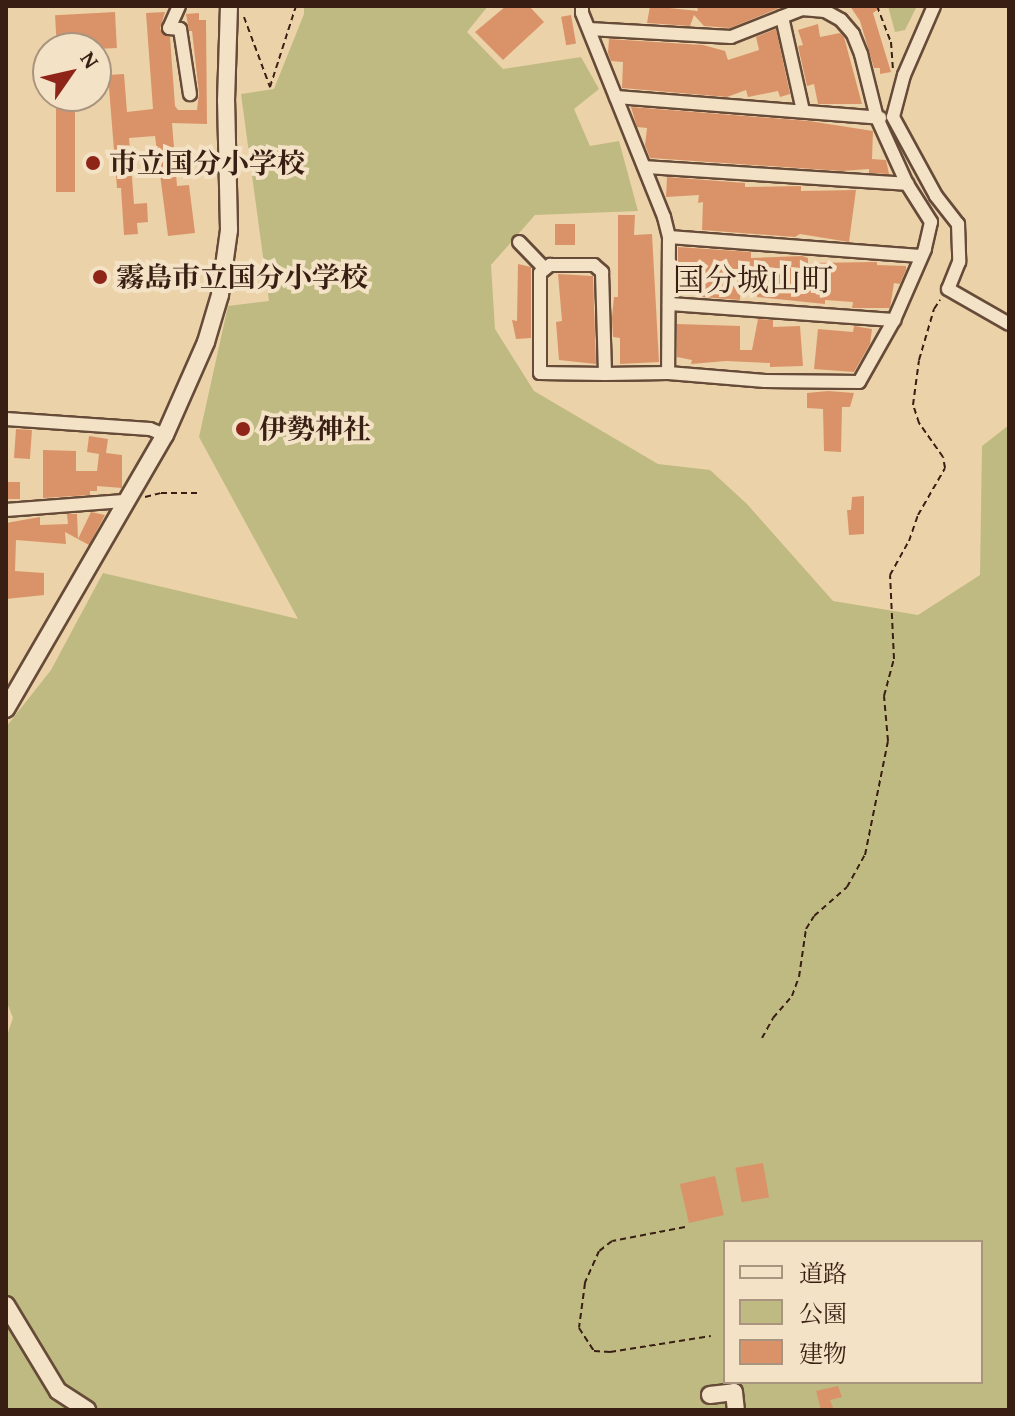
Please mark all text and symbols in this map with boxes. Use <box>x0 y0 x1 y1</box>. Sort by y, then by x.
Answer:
north arrow <box>32 32 112 112</box>
text: N <box>73 45 108 75</box>
place label: 市立国分小学校 <box>109 146 305 180</box>
marker: 市立国分小学校 <box>84 154 102 172</box>
place label: 霧島市立国分小学校 <box>116 260 368 294</box>
district label: 国分城山町 <box>673 261 833 299</box>
marker: 霧島市立国分小学校 <box>91 268 109 286</box>
place label: 伊勢神社 <box>259 412 371 446</box>
marker: 伊勢神社 <box>234 420 252 438</box>
legend <box>723 1240 983 1384</box>
text: 道路 <box>799 1256 847 1291</box>
text: 公園 <box>799 1296 847 1331</box>
text: 建物 <box>799 1336 847 1371</box>

